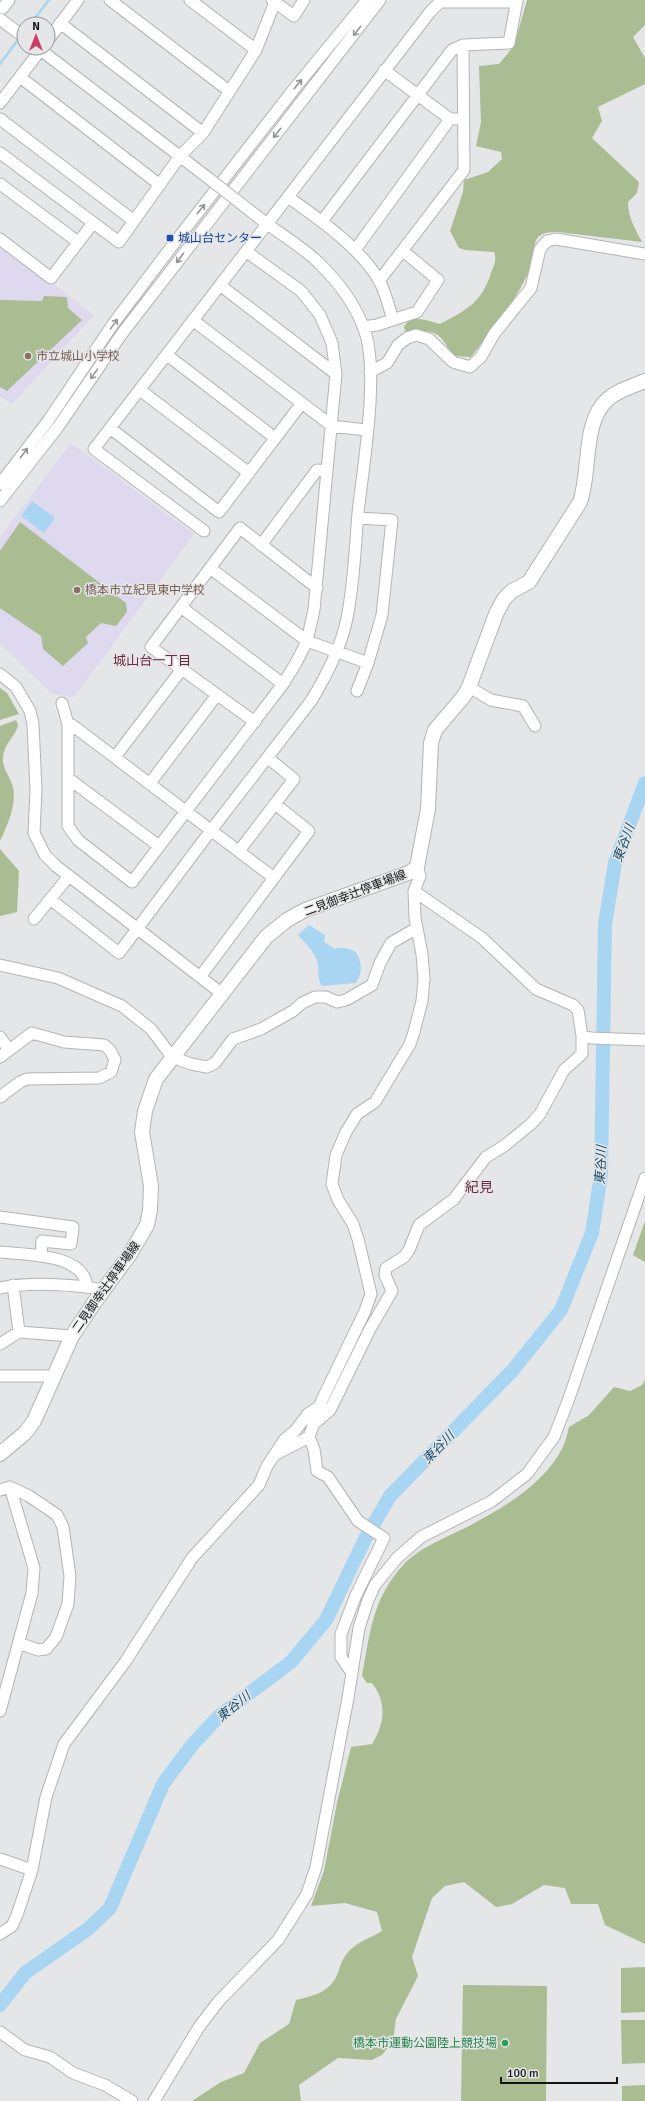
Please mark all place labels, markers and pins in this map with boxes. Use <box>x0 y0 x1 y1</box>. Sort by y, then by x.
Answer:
place label: 城山台センター <box>178 231 262 246</box>
marker: 城山台センター <box>165 233 175 243</box>
place label: 市立城山小学校 <box>36 349 120 364</box>
marker: 市立城山小学校 <box>23 351 33 361</box>
place label: 橋本市立紀見東中学校 <box>85 583 205 598</box>
marker: 橋本市立紀見東中学校 <box>72 585 82 595</box>
place label: 橋本市運動公園陸上競技場 <box>353 2036 497 2051</box>
marker: 橋本市運動公園陸上競技場 <box>500 2038 510 2048</box>

